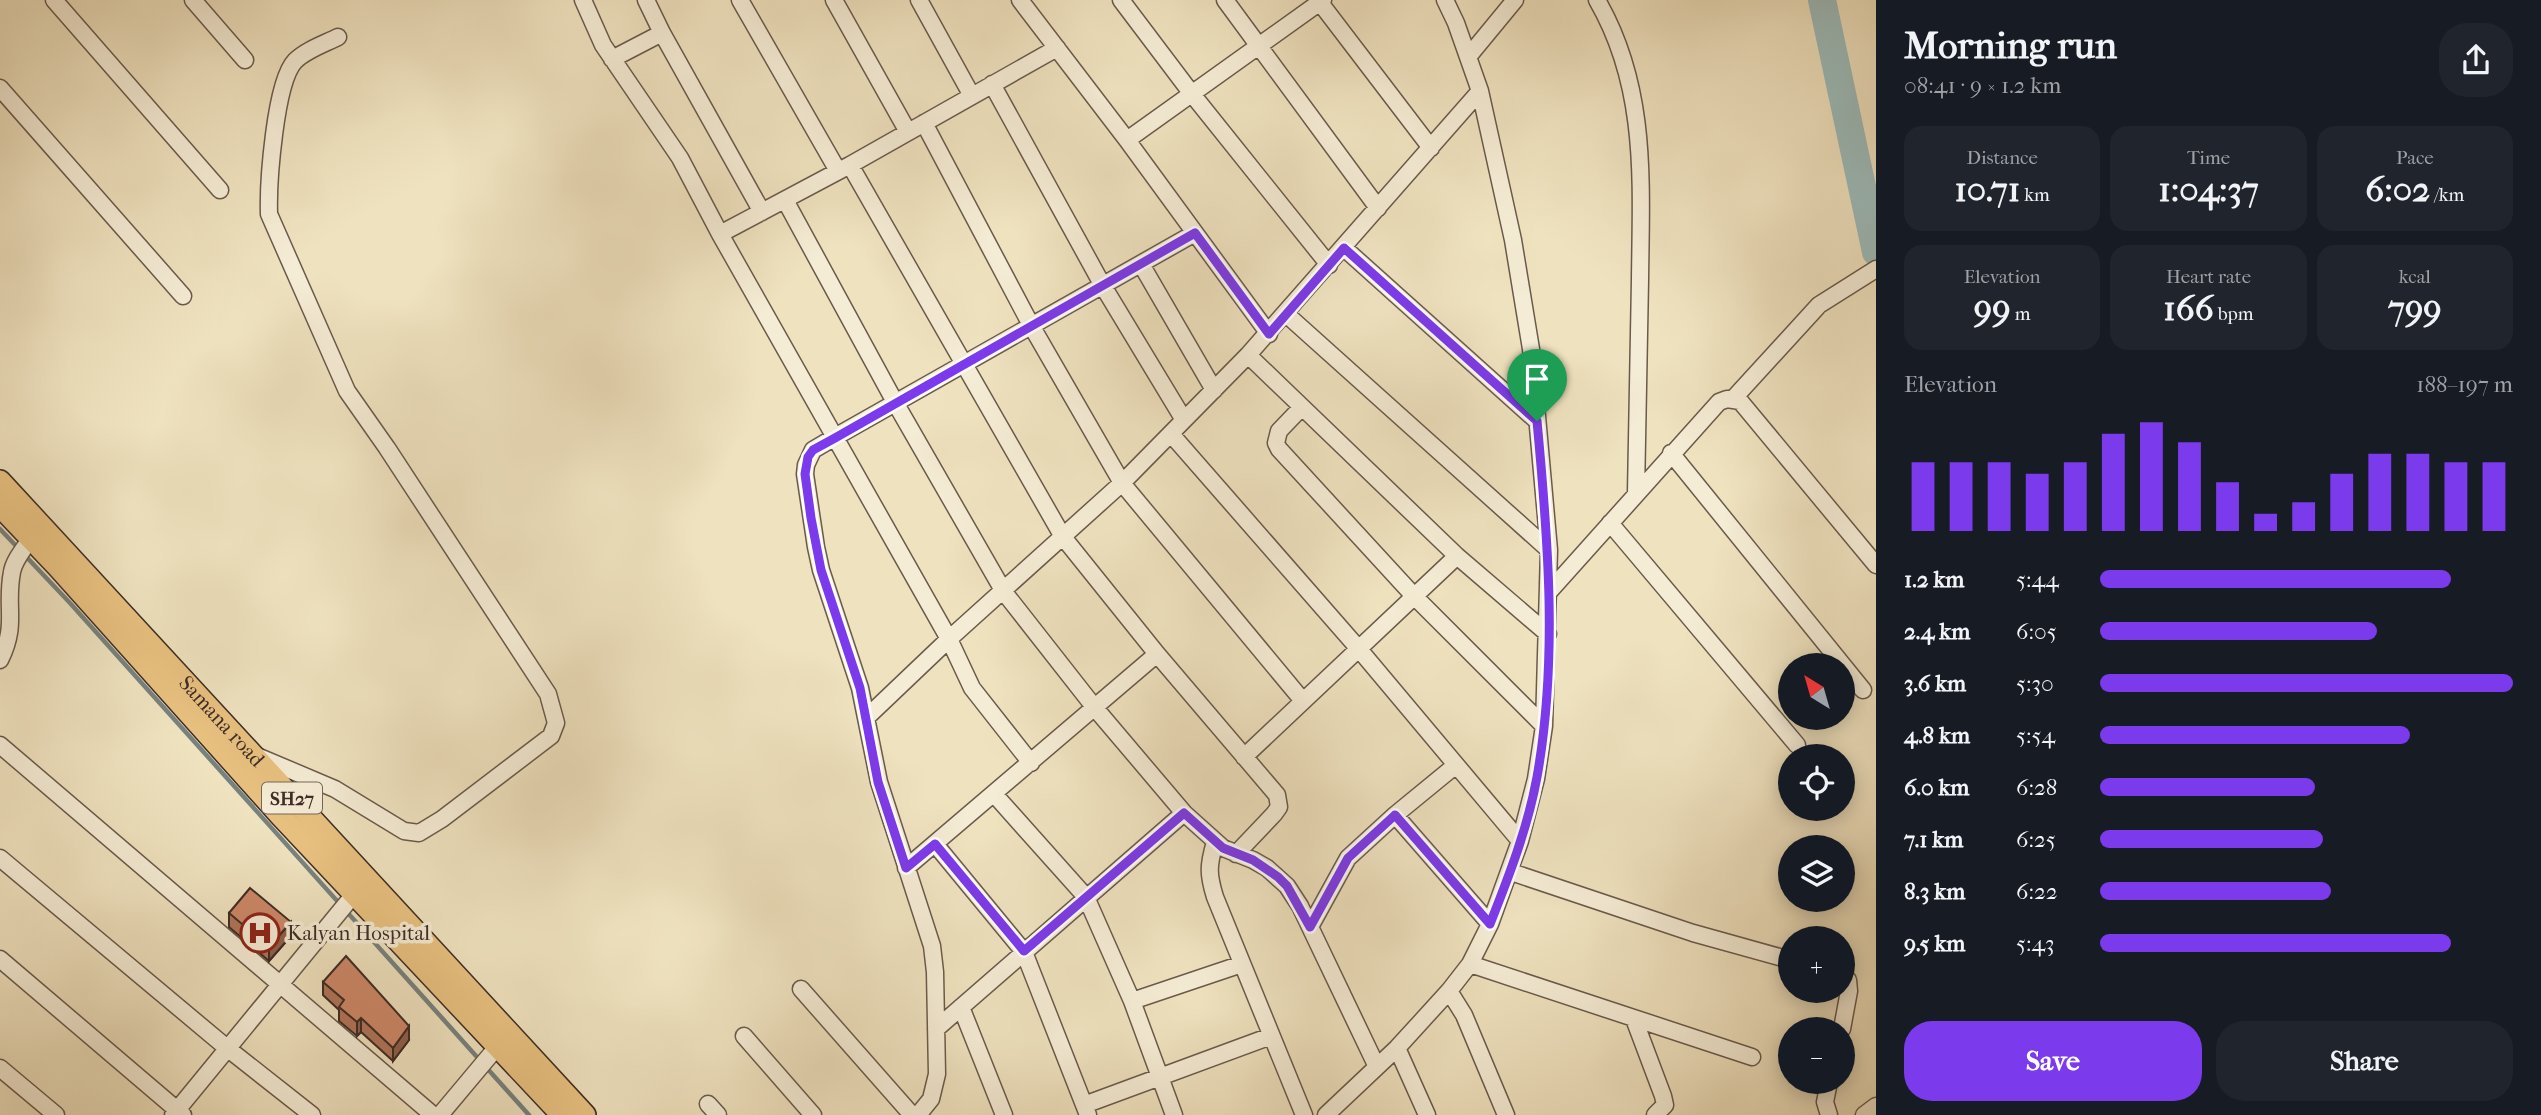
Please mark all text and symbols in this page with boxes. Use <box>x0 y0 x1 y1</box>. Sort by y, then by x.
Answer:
text: Morning run <box>1904 23 2117 68</box>
button: share <box>2439 23 2513 97</box>
text: 08:41 · 9 × 1.2 km <box>1904 72 2061 99</box>
text: Distance <box>1966 147 2038 169</box>
text: Time <box>2187 147 2230 169</box>
text: Pace <box>2396 147 2434 169</box>
text: 10.71 <box>1954 169 2020 210</box>
text: 1:04:37 <box>2158 169 2259 210</box>
text: 6:02 <box>2365 169 2430 210</box>
text: km <box>2020 184 2050 206</box>
text: /km <box>2430 184 2464 206</box>
text: Elevation <box>1964 266 2041 288</box>
text: Heart rate <box>2166 266 2251 288</box>
text: kcal <box>2399 266 2431 288</box>
text: 99 <box>1974 288 2011 329</box>
text: 166 <box>2163 288 2214 329</box>
text: 799 <box>2388 288 2442 329</box>
text: m <box>2011 303 2030 325</box>
text: bpm <box>2214 303 2254 325</box>
pin <box>1507 349 1567 421</box>
icon: arrive <box>1518 360 1556 398</box>
text: Elevation <box>1904 371 1997 398</box>
text: 188–197 m <box>2416 371 2513 398</box>
text: 1.2 km <box>1904 566 1964 593</box>
text: 5:44 <box>2016 566 2059 593</box>
text: 2.4 km <box>1904 618 1970 645</box>
text: 6:05 <box>2016 618 2057 645</box>
north arrow <box>1778 653 1855 730</box>
map controls <box>1778 653 1855 1094</box>
text: 3.6 km <box>1904 670 1966 697</box>
text: 5:30 <box>2016 670 2054 697</box>
street label: Samana road <box>174 671 270 772</box>
text: 4.8 km <box>1904 722 1970 749</box>
text: 5:54 <box>2016 722 2055 749</box>
button: locate <box>1778 744 1855 821</box>
text: 6.0 km <box>1904 774 1969 801</box>
text: 6:28 <box>2016 774 2057 801</box>
road number: SH27 <box>262 782 322 814</box>
text: 7.1 km <box>1904 826 1963 853</box>
text: 6:25 <box>2016 826 2056 853</box>
button: layers <box>1778 835 1855 912</box>
text: 8.3 km <box>1904 878 1965 905</box>
text: 6:22 <box>2016 878 2058 905</box>
hospital icon: Kalyan Hospital <box>239 912 281 954</box>
place label: Kalyan Hospital <box>287 921 430 945</box>
button: + <box>1778 926 1855 1003</box>
text: 9.5 km <box>1904 930 1965 957</box>
text: 5:43 <box>2016 930 2055 957</box>
button: − <box>1778 1017 1855 1094</box>
button: Save <box>1904 1021 2202 1101</box>
button: Share <box>2216 1021 2513 1101</box>

